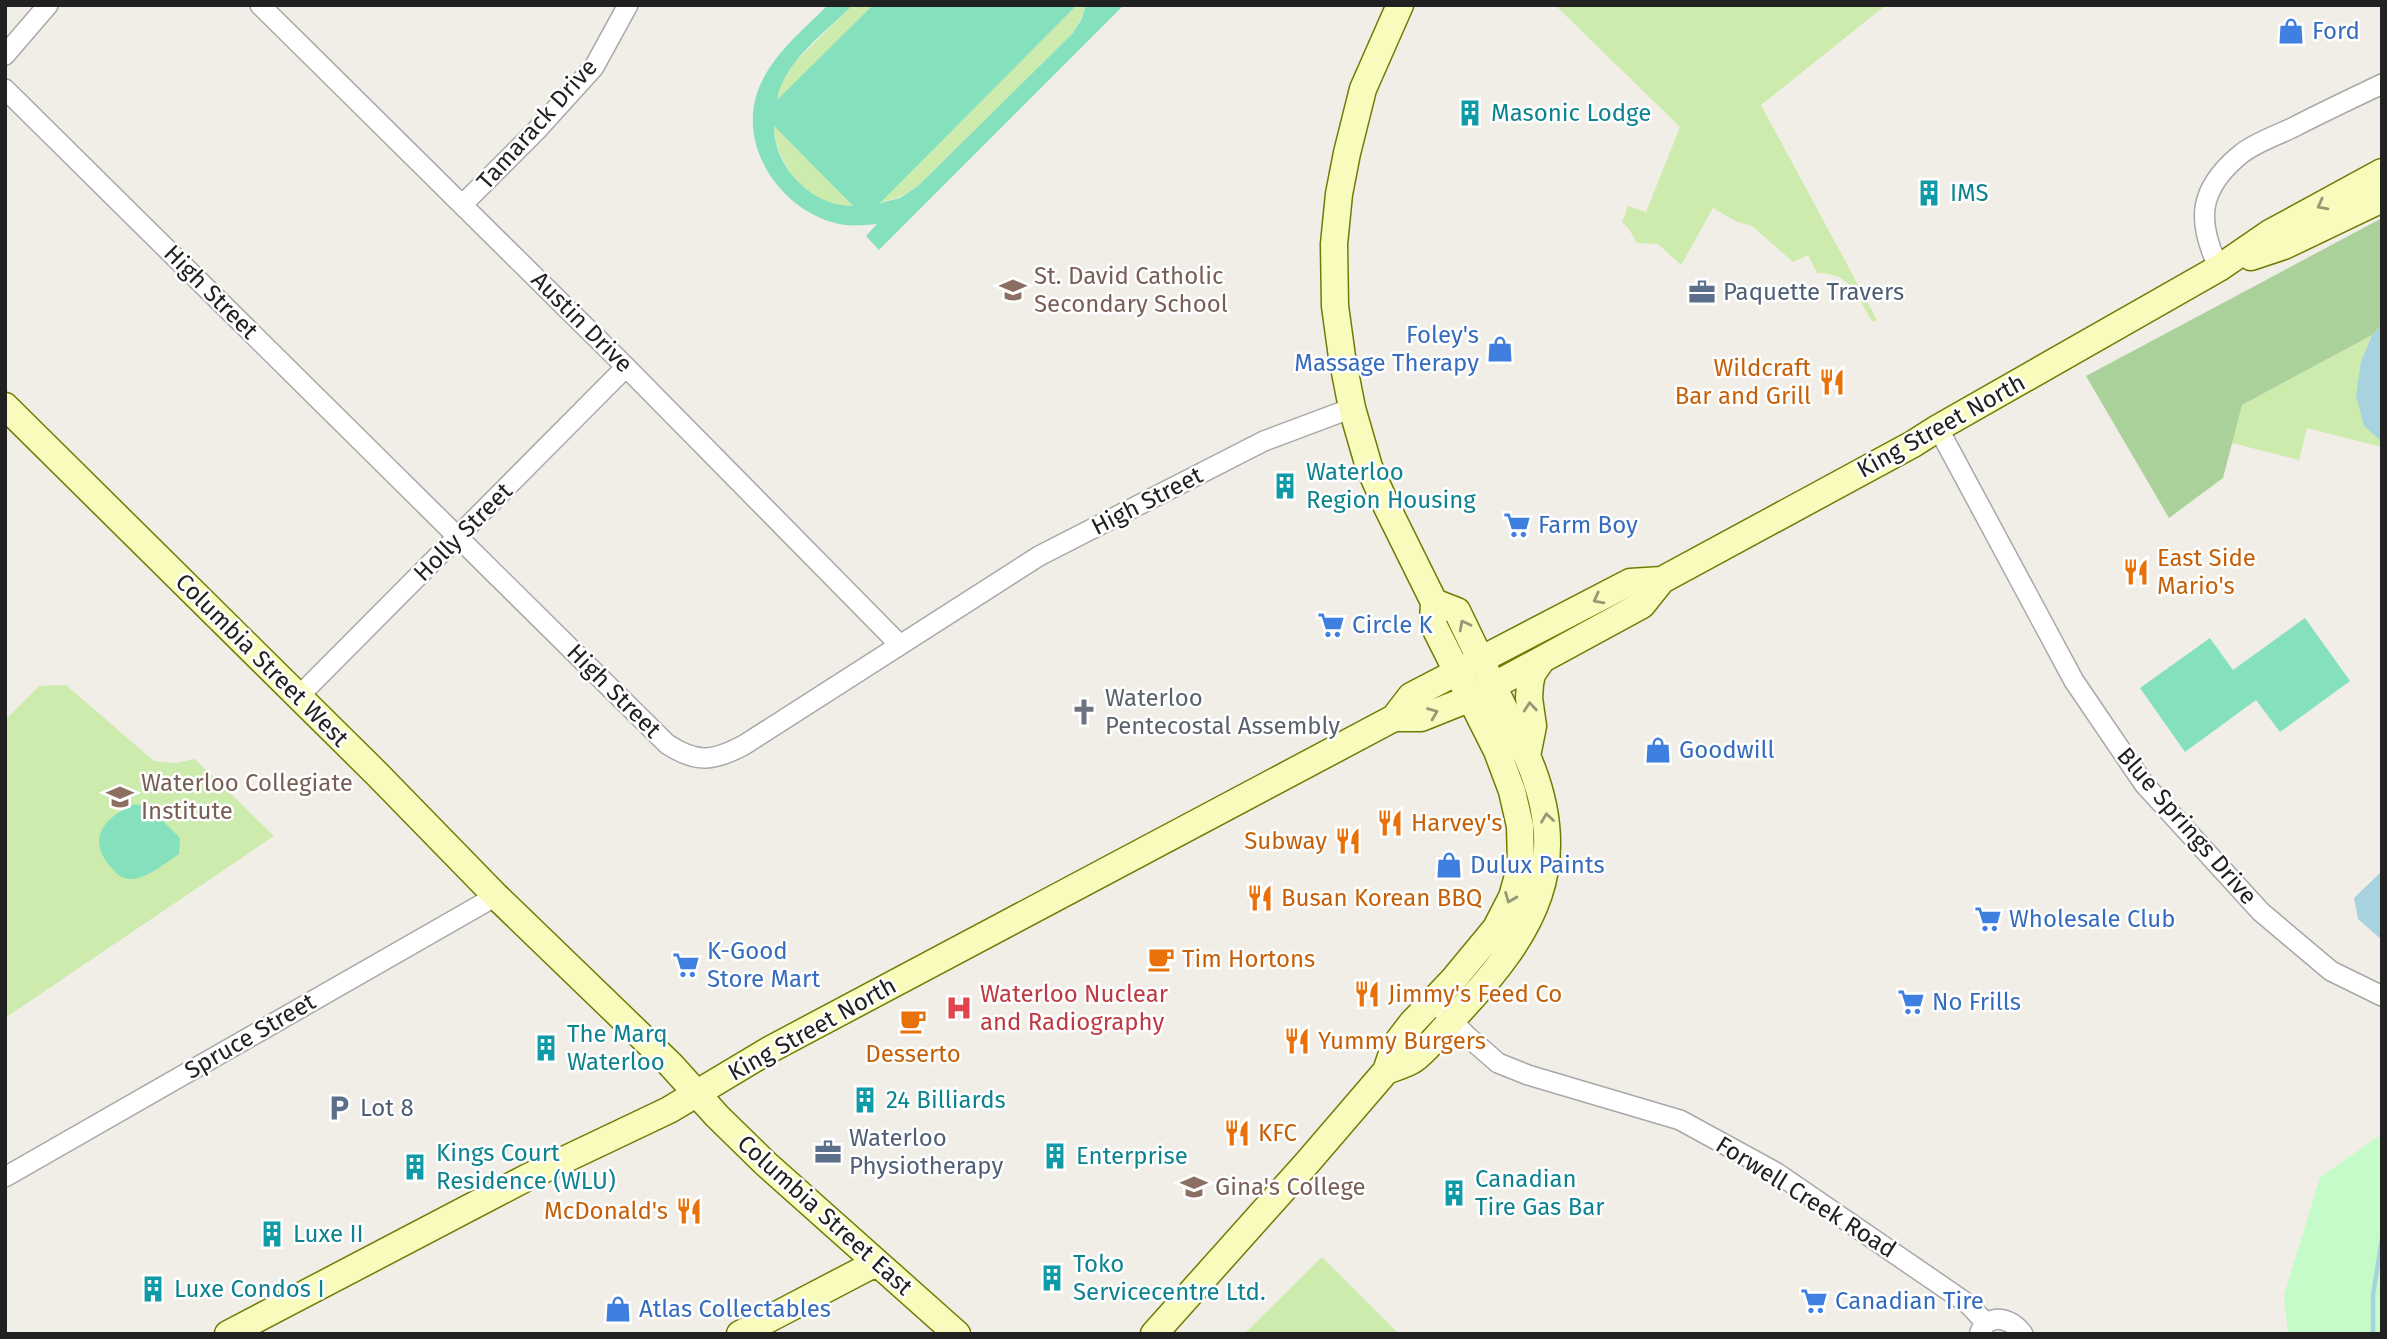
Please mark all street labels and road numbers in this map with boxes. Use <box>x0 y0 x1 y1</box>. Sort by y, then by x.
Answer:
street label: Tamarack Drive <box>471 53 603 195</box>
street label: High Street <box>158 239 264 345</box>
street label: Austin Drive <box>526 266 638 378</box>
street label: King Street North <box>1852 368 2030 484</box>
street label: High Street <box>1087 461 1208 541</box>
street label: Holly Street <box>408 477 518 587</box>
street label: Columbia Street West <box>170 568 355 753</box>
street label: High Street <box>561 638 667 744</box>
street label: Blue Springs Drive <box>2111 742 2263 910</box>
street label: King Street North <box>723 971 901 1087</box>
street label: Spruce Street <box>180 987 321 1085</box>
street label: Columbia Street East <box>732 1129 918 1301</box>
street label: Forwell Creek Road <box>1711 1130 1901 1264</box>

